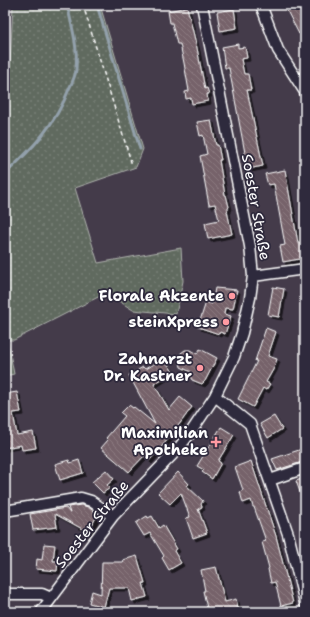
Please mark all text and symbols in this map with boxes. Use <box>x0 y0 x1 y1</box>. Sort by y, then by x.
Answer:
street label: Soester Straße <box>237 152 275 262</box>
place label: Florale Akzente <box>99 286 224 306</box>
marker: Florale Akzente <box>227 291 237 301</box>
place label: steinXpress <box>129 312 218 332</box>
marker: steinXpress <box>221 317 231 327</box>
place label: Zahnarzt Dr. Kastner <box>103 349 192 386</box>
marker: Zahnarzt Dr. Kastner <box>195 363 205 373</box>
place label: Maximilian Apotheke <box>121 423 208 460</box>
marker: Maximilian Apotheke <box>211 437 221 447</box>
street label: Soester Straße <box>50 476 134 572</box>

